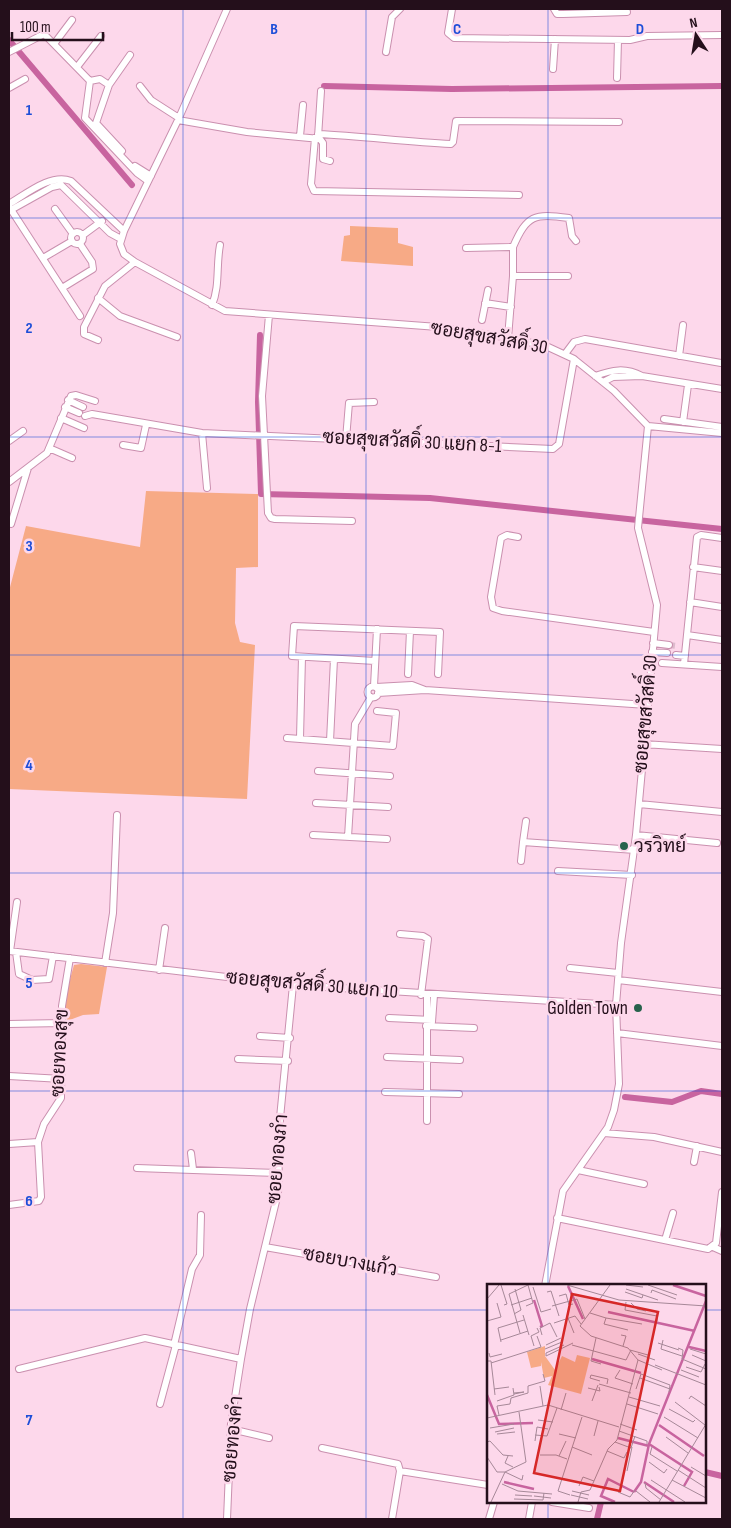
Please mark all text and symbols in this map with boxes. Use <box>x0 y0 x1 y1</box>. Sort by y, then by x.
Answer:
scale bar <box>12 10 104 42</box>
north arrow <box>671 10 721 60</box>
text: N <box>688 14 699 32</box>
text: 100 m <box>20 18 51 37</box>
text: B <box>270 20 278 39</box>
text: C <box>453 20 461 39</box>
text: D <box>636 20 644 39</box>
text: 1 <box>26 101 33 120</box>
street label: ซอยสุขสวัสดิ์ 30 <box>429 308 551 360</box>
text: 2 <box>25 319 33 338</box>
street label: ซอยสุขสวัสดิ์ 30 แยก 8-1 <box>322 418 503 458</box>
text: 3 <box>25 537 33 556</box>
street label: ซอยสุขสวัสดิ์ 30 <box>621 653 663 774</box>
text: 4 <box>25 756 33 775</box>
place label: วรวิทย์ <box>634 833 686 858</box>
marker: วรวิทย์ <box>618 840 630 852</box>
street label: ซอยสุขสวัสดิ์ 30 แยก 10 <box>225 958 400 1004</box>
text: 5 <box>25 974 33 993</box>
place label: Golden Town <box>547 997 628 1020</box>
marker: Golden Town <box>632 1002 644 1014</box>
street label: ซอยทองสุข <box>46 1008 74 1098</box>
street label: ซอย ทองภํา <box>263 1113 293 1205</box>
text: 6 <box>25 1192 33 1211</box>
street label: ซอยบางแก้ว <box>301 1241 399 1282</box>
inset map <box>487 1284 706 1503</box>
street label: ซอยทองคำ <box>218 1395 248 1483</box>
text: 7 <box>26 1411 33 1430</box>

